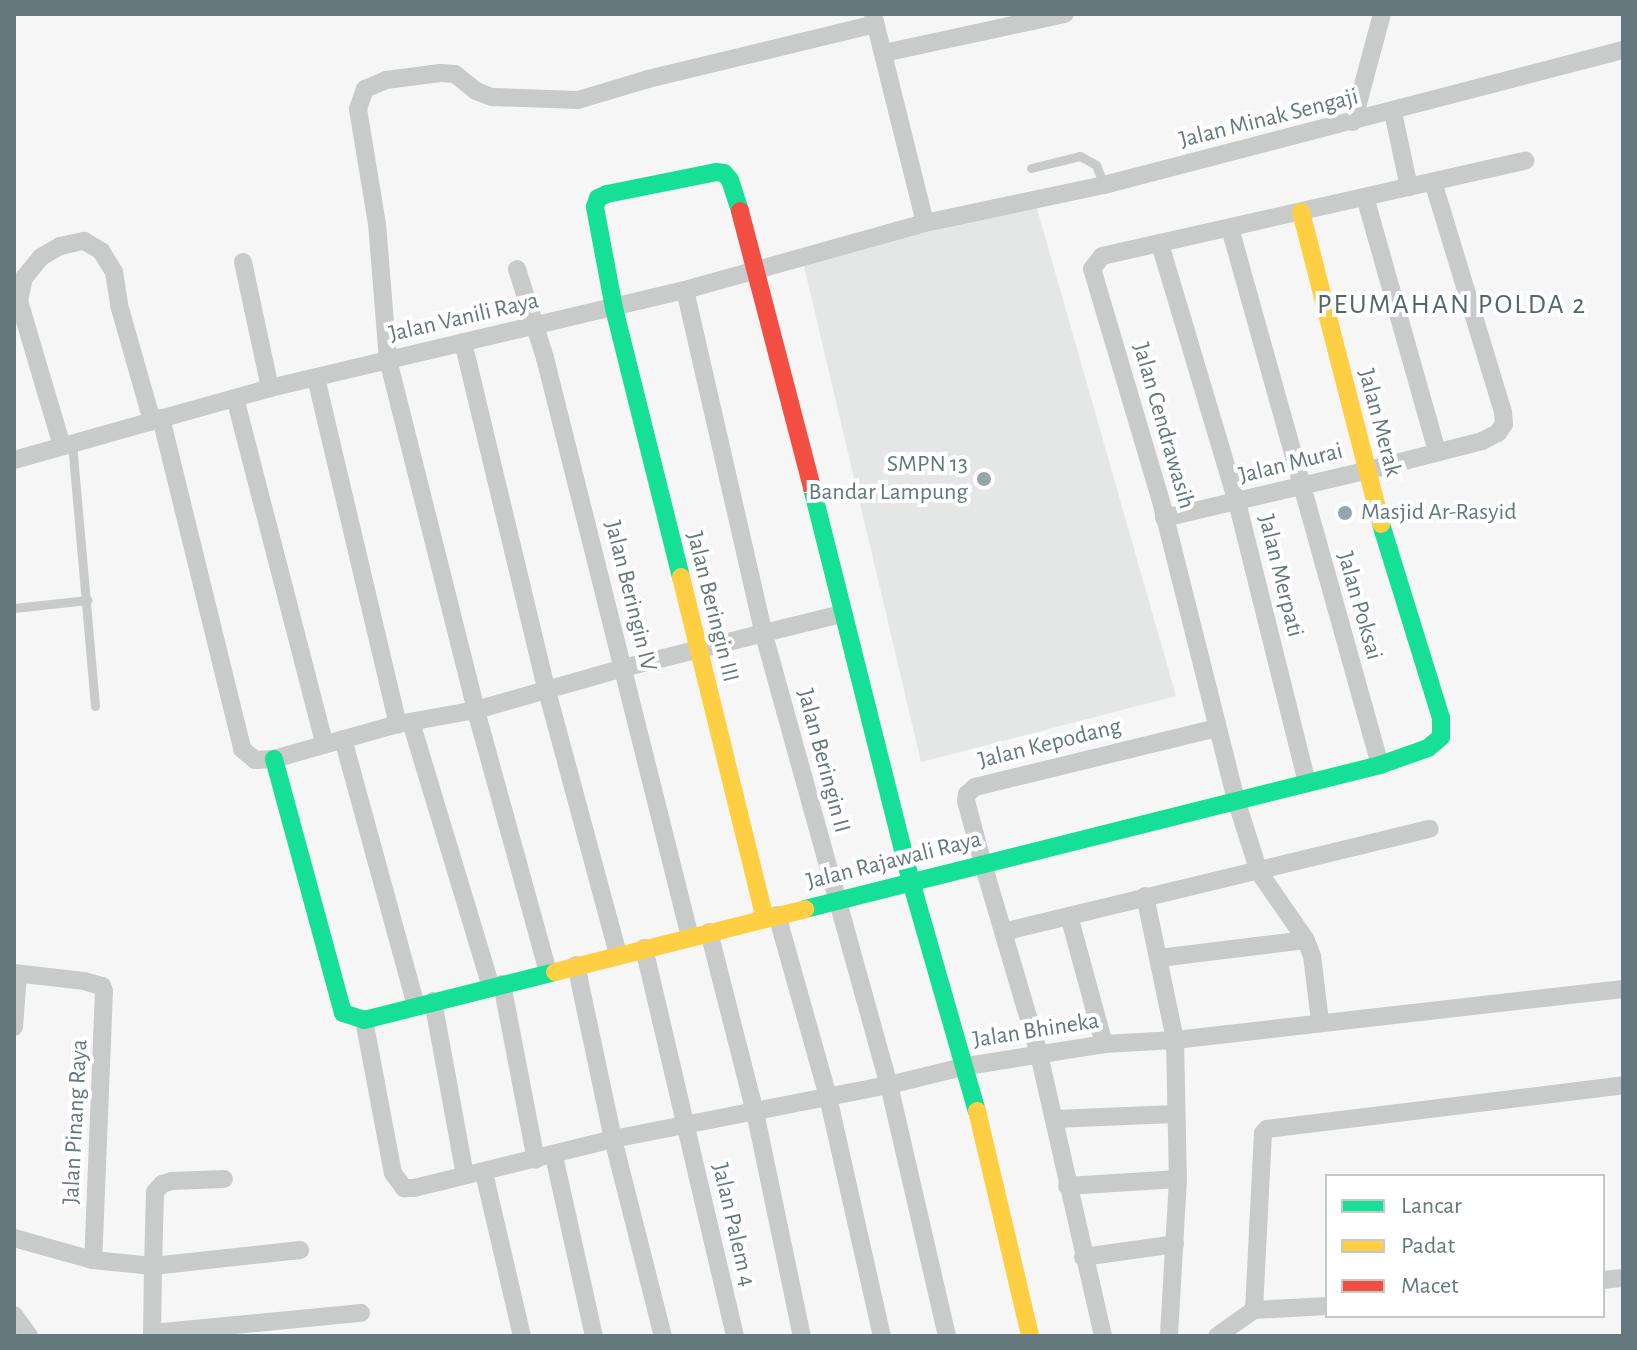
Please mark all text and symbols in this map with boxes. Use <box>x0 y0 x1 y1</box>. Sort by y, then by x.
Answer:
street label: Jalan Minak Sengaji <box>1177 83 1361 155</box>
street label: Jalan Vanili Raya <box>386 287 542 349</box>
district label: PEUMAHAN POLDA 2 <box>1317 288 1587 322</box>
street label: Jalan Cendrawasih <box>1126 340 1200 512</box>
street label: Jalan Merak <box>1351 366 1407 480</box>
street label: Jalan Murai <box>1236 437 1346 491</box>
place label: SMPN 13 Bandar Lampung <box>809 451 968 507</box>
marker: SMPN 13 Bandar Lampung <box>975 470 993 488</box>
place label: Masjid Ar-Rasyid <box>1361 499 1517 527</box>
marker: Masjid Ar-Rasyid <box>1336 504 1354 522</box>
street label: Jalan Merpati <box>1251 512 1309 640</box>
street label: Jalan Beringin IV <box>597 518 663 674</box>
street label: Jalan Beringin III <box>679 529 745 685</box>
street label: Jalan Poksai <box>1330 549 1388 663</box>
street label: Jalan Beringin II <box>790 686 856 836</box>
street label: Jalan Kepodang <box>976 712 1124 776</box>
street label: Jalan Rajawali Raya <box>803 825 985 897</box>
street label: Jalan Bhineka <box>971 1007 1101 1055</box>
street label: Jalan Pinang Raya <box>57 1039 95 1205</box>
street label: Jalan Palem 4 <box>705 1160 761 1290</box>
legend <box>1325 1174 1605 1318</box>
text: Lancar <box>1401 1194 1462 1218</box>
text: Padat <box>1401 1234 1455 1258</box>
text: Macet <box>1401 1274 1459 1298</box>

